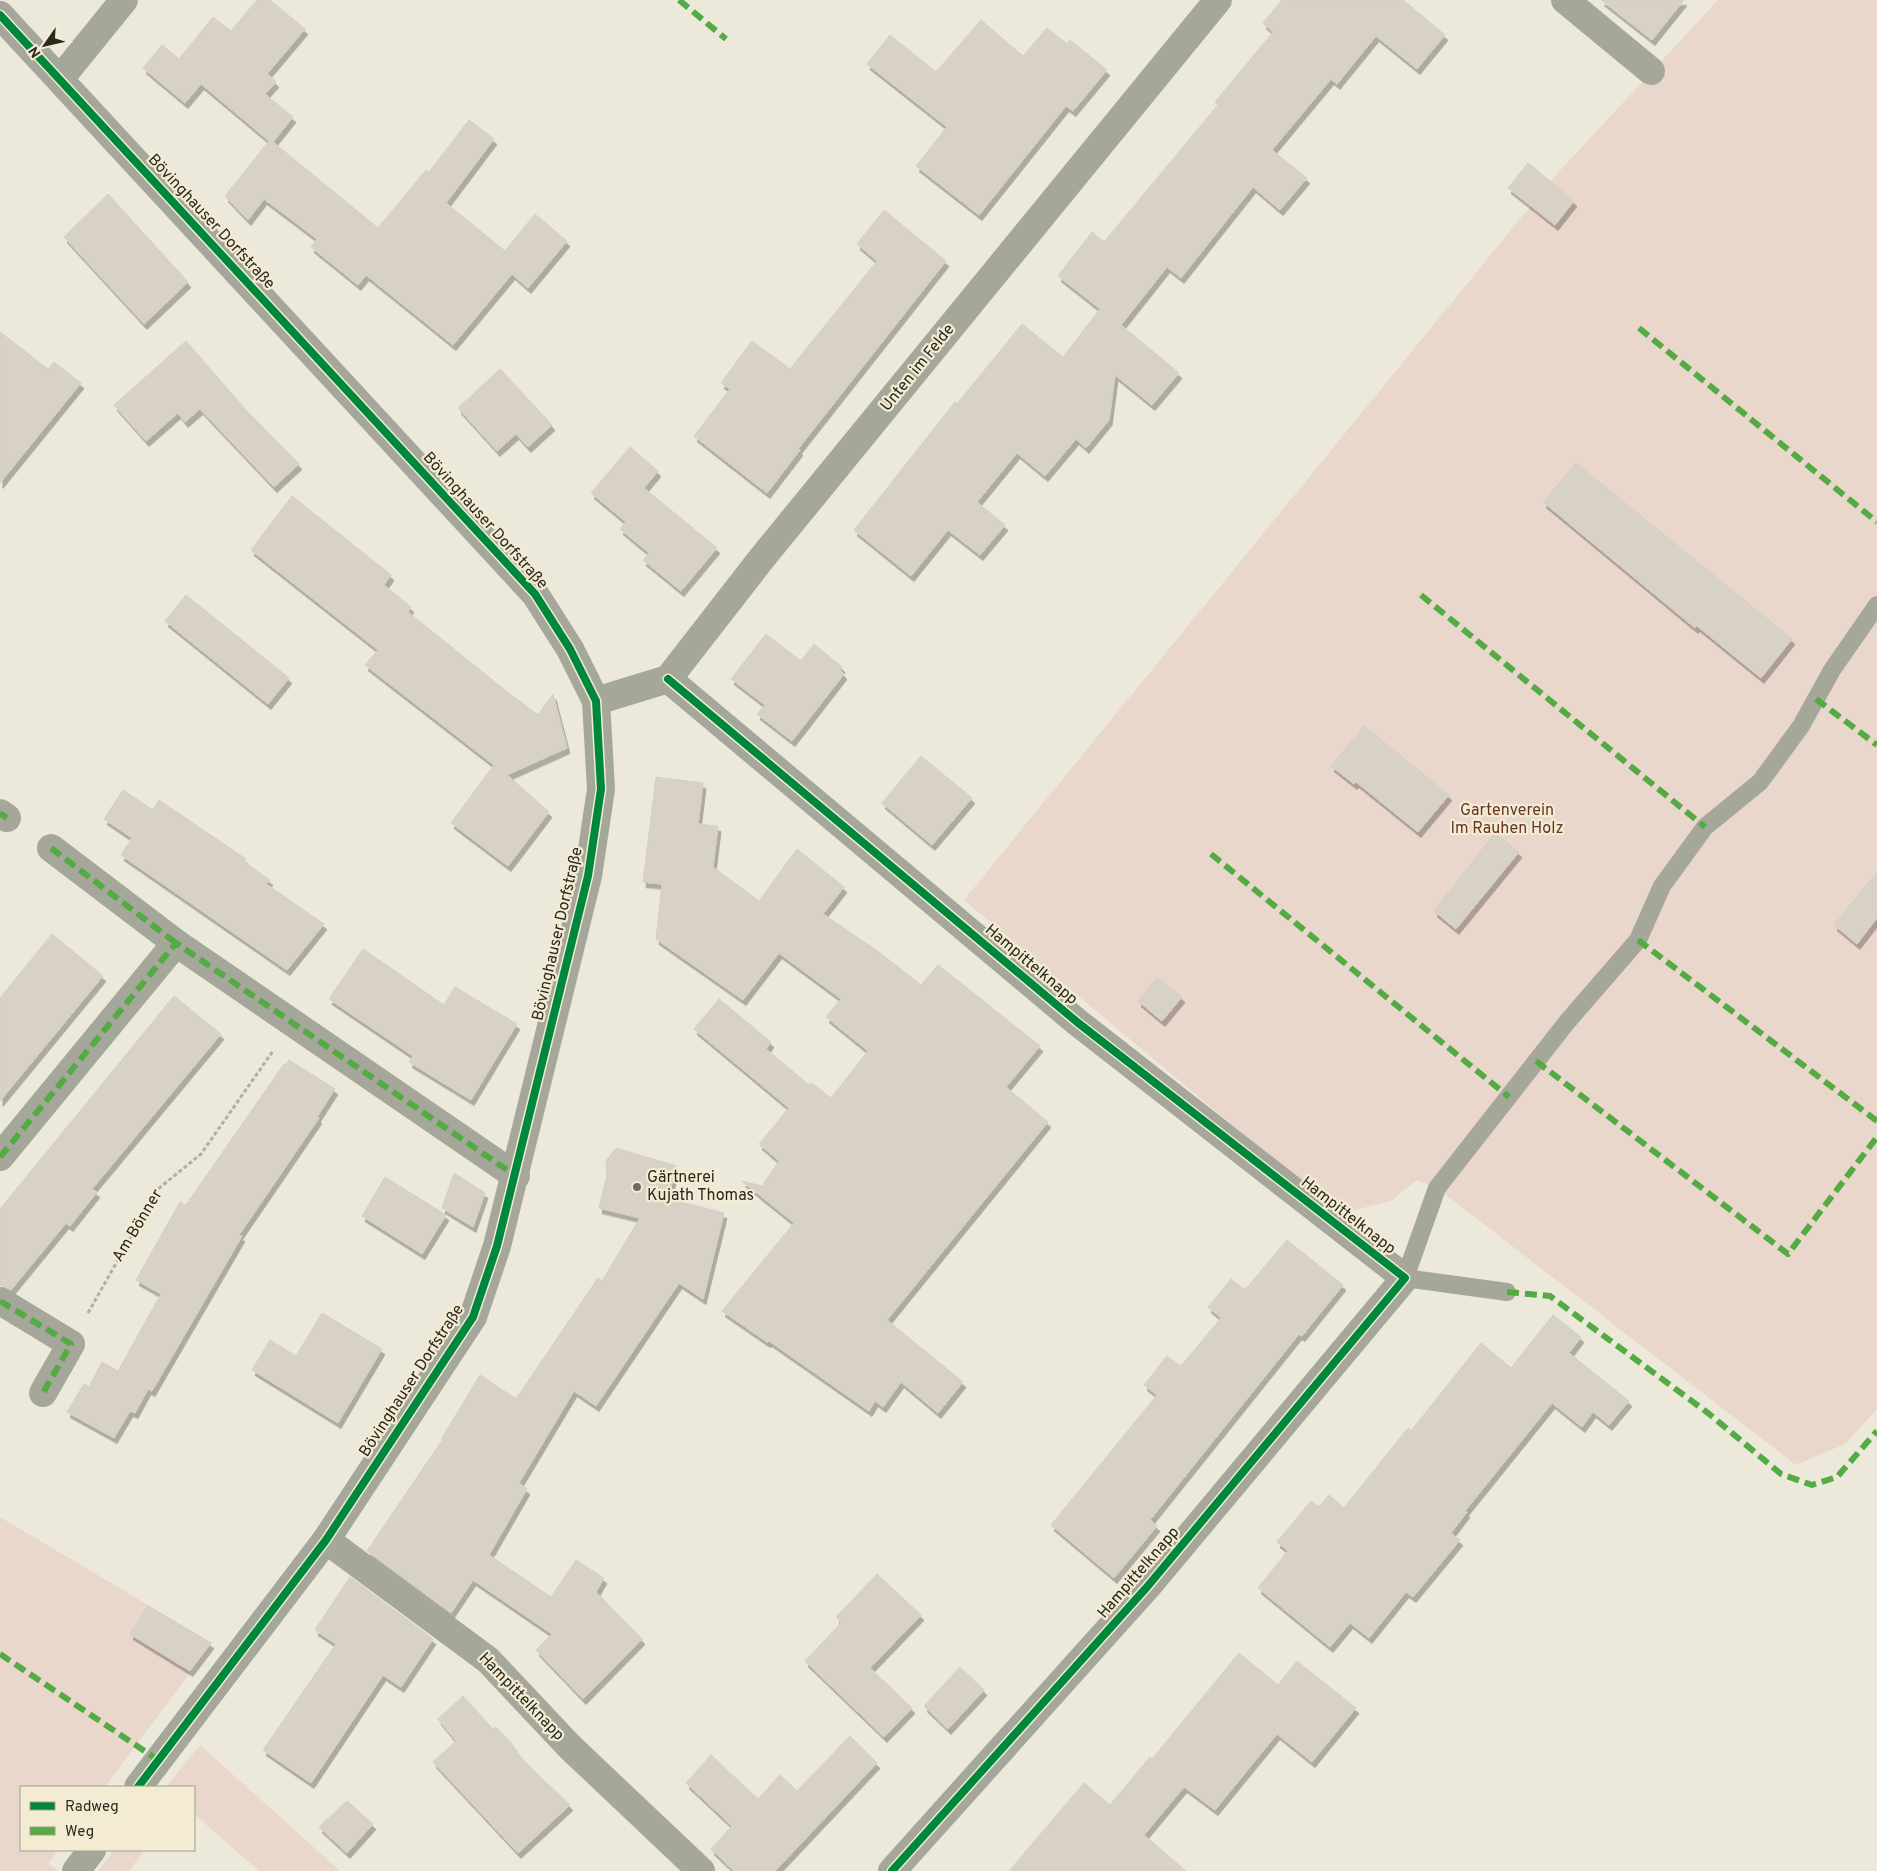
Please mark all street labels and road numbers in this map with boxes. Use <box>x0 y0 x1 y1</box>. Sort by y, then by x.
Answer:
street label: Bövinghauser Dorfstraße <box>143 150 279 294</box>
street label: Unten im Felde <box>877 320 959 416</box>
street label: Bövinghauser Dorfstraße <box>418 448 552 594</box>
street label: Bövinghauser Dorfstraße <box>528 845 588 1023</box>
street label: Hampittelknapp <box>981 920 1081 1010</box>
street label: Hampittelknapp <box>1297 1173 1399 1259</box>
street label: Am Bönner <box>109 1186 167 1266</box>
street label: Bövinghauser Dorfstraße <box>355 1301 469 1461</box>
street label: Hampittelknapp <box>1094 1523 1184 1623</box>
street label: Hampittelknapp <box>474 1649 568 1745</box>

